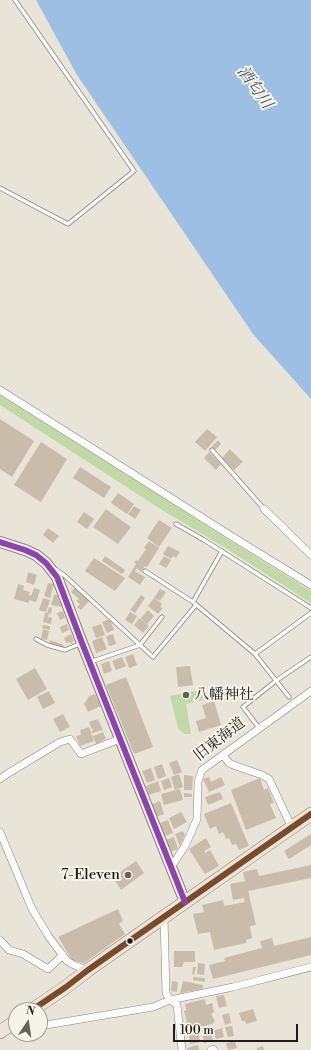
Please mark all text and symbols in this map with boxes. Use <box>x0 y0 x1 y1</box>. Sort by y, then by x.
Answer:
water label: 酒匂川 <box>232 63 276 113</box>
place label: 八幡神社 <box>194 686 254 704</box>
marker: 八幡神社 <box>181 690 191 700</box>
street label: 旧東海道 <box>191 714 249 766</box>
place label: 7-Eleven <box>61 866 120 884</box>
marker: 7-Eleven <box>123 870 133 880</box>
unlabelled marker <box>125 936 135 946</box>
north arrow <box>8 1002 48 1042</box>
text: N <box>25 1003 36 1019</box>
scale bar <box>175 1016 300 1042</box>
text: 100 m <box>180 1023 214 1038</box>

